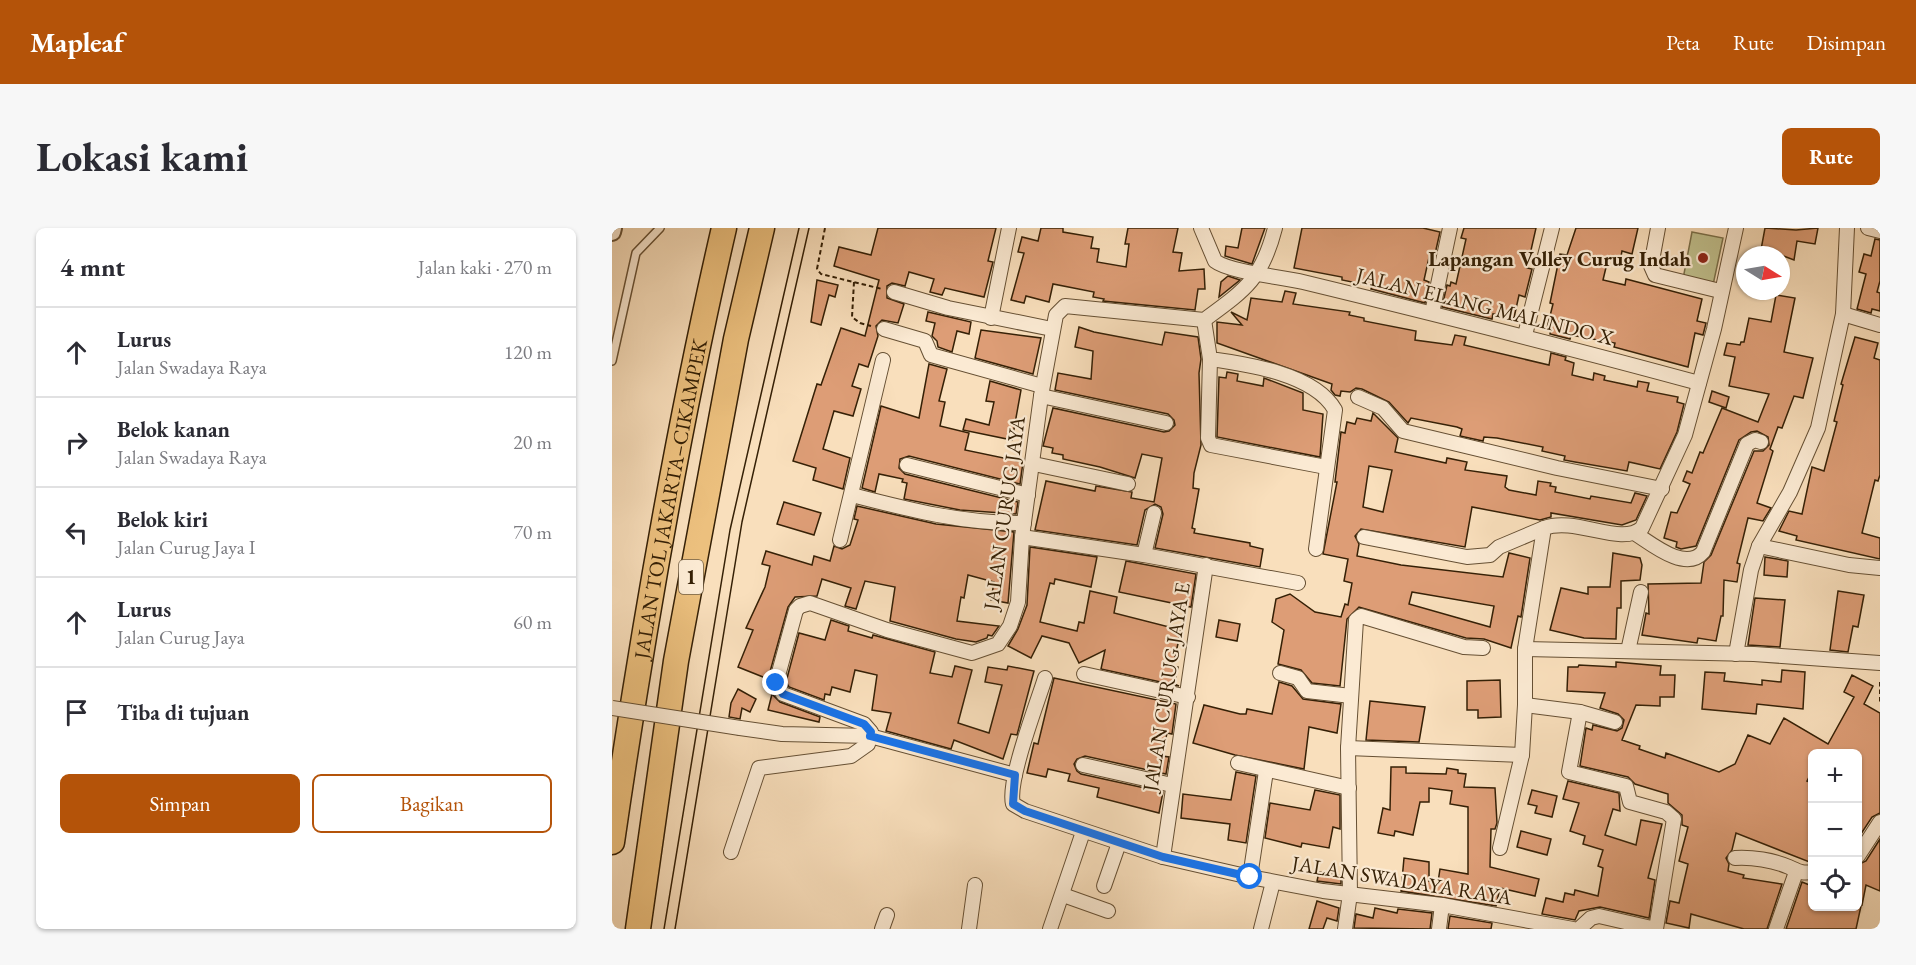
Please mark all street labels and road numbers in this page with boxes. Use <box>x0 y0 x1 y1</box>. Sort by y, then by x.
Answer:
street label: JALAN ELANG MALINDO X <box>1351 260 1617 351</box>
street label: JALAN TOL JAKARTA–CIKAMPEK <box>627 336 713 663</box>
street label: JALAN CURUG JAYA <box>977 414 1031 614</box>
road number: 1 <box>679 560 703 594</box>
street label: JALAN CURUG JAYA E <box>1136 580 1196 796</box>
street label: JALAN SWADAYA RAYA <box>1288 849 1514 911</box>

